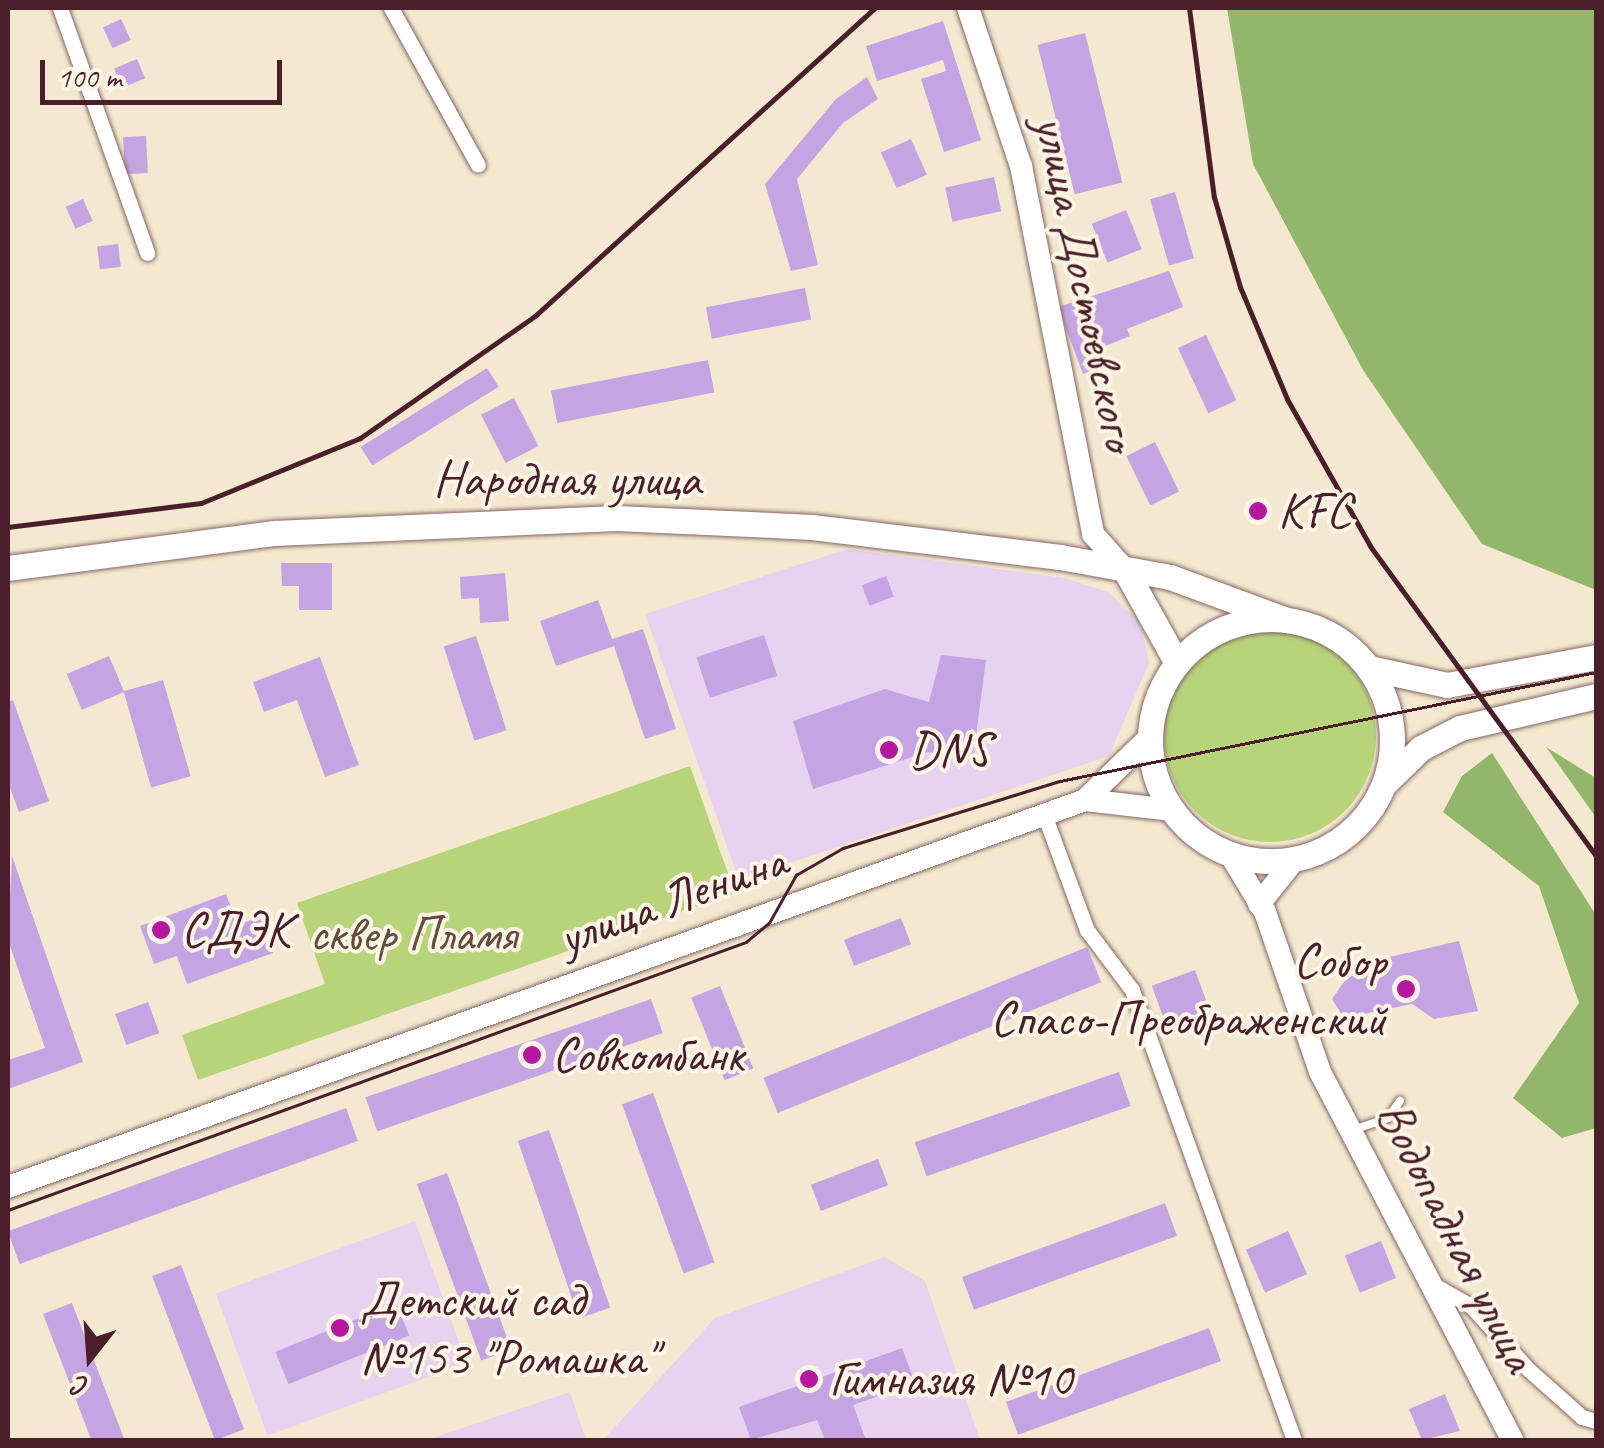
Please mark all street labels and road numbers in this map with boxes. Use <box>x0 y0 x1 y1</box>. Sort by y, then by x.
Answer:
street label: улица Достоевского <box>1021 109 1151 457</box>
street label: Народная улица <box>432 449 702 509</box>
street label: улица Ленина <box>550 830 794 968</box>
street label: Водопадная улица <box>1362 1088 1552 1384</box>

